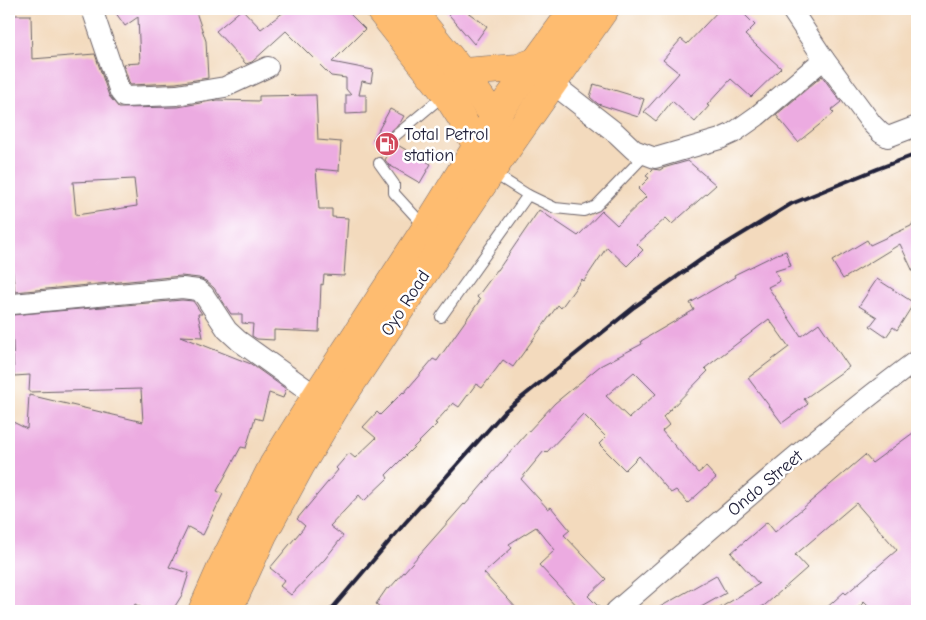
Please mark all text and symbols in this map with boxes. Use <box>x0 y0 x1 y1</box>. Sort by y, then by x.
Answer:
place label: Total Petrol station <box>404 124 489 166</box>
fuel station icon: Total Petrol station <box>374 131 400 157</box>
street label: Oyo Road <box>377 267 434 340</box>
street label: Ondo Street <box>723 445 808 521</box>

